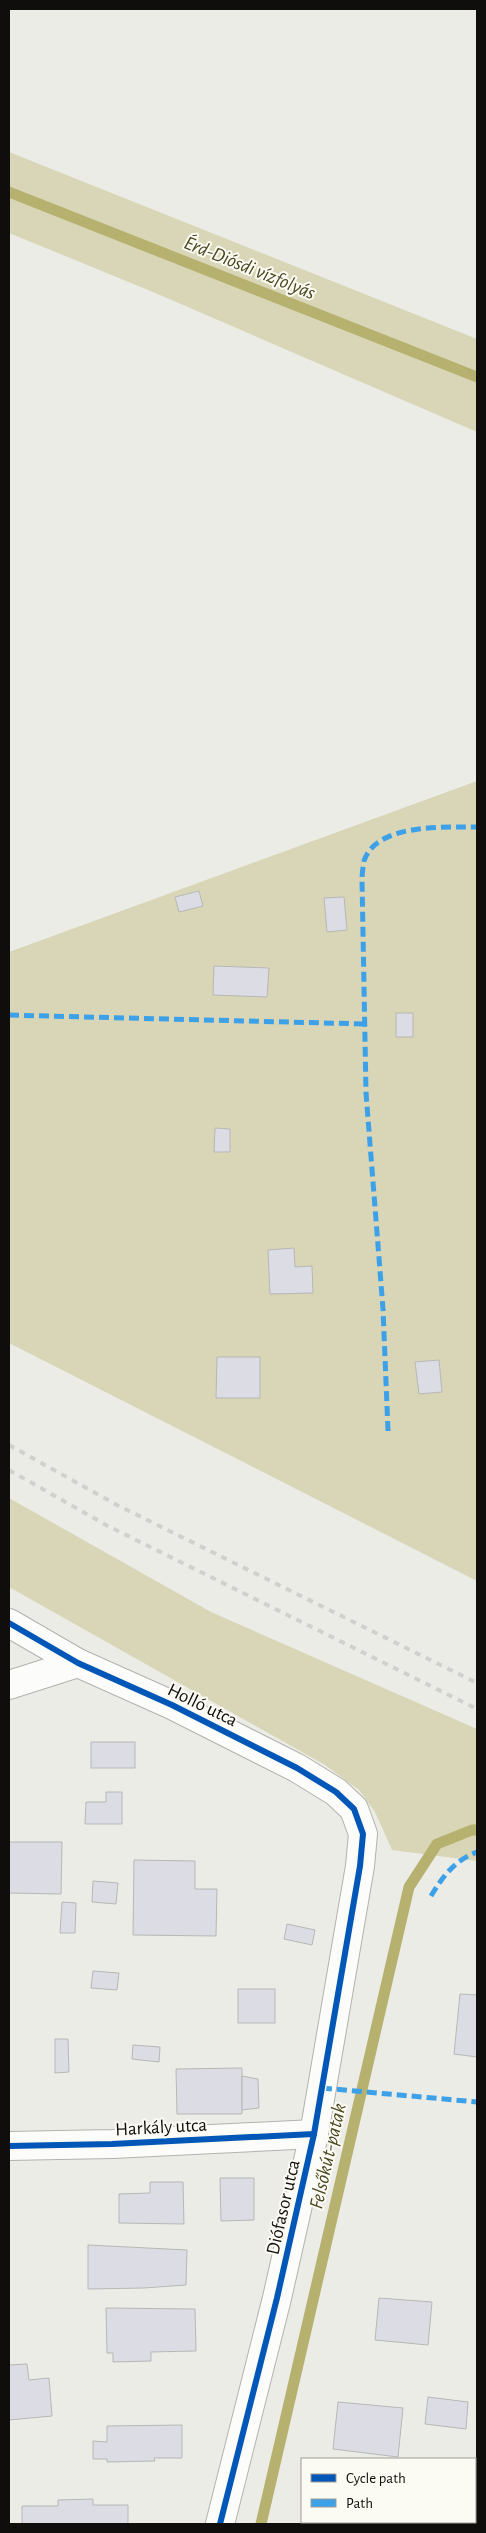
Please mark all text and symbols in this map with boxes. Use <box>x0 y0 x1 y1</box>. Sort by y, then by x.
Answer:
water label: Érd-Diósdi vízfolyás <box>181 232 319 304</box>
street label: Holló utca <box>164 1680 240 1730</box>
water label: Felsőkút-patak <box>306 2101 350 2211</box>
street label: Harkály utca <box>115 2116 208 2139</box>
street label: Diófasor utca <box>263 2158 304 2257</box>
legend <box>301 2458 476 2523</box>
text: Cycle path <box>346 2471 406 2486</box>
text: Path <box>346 2496 373 2511</box>

